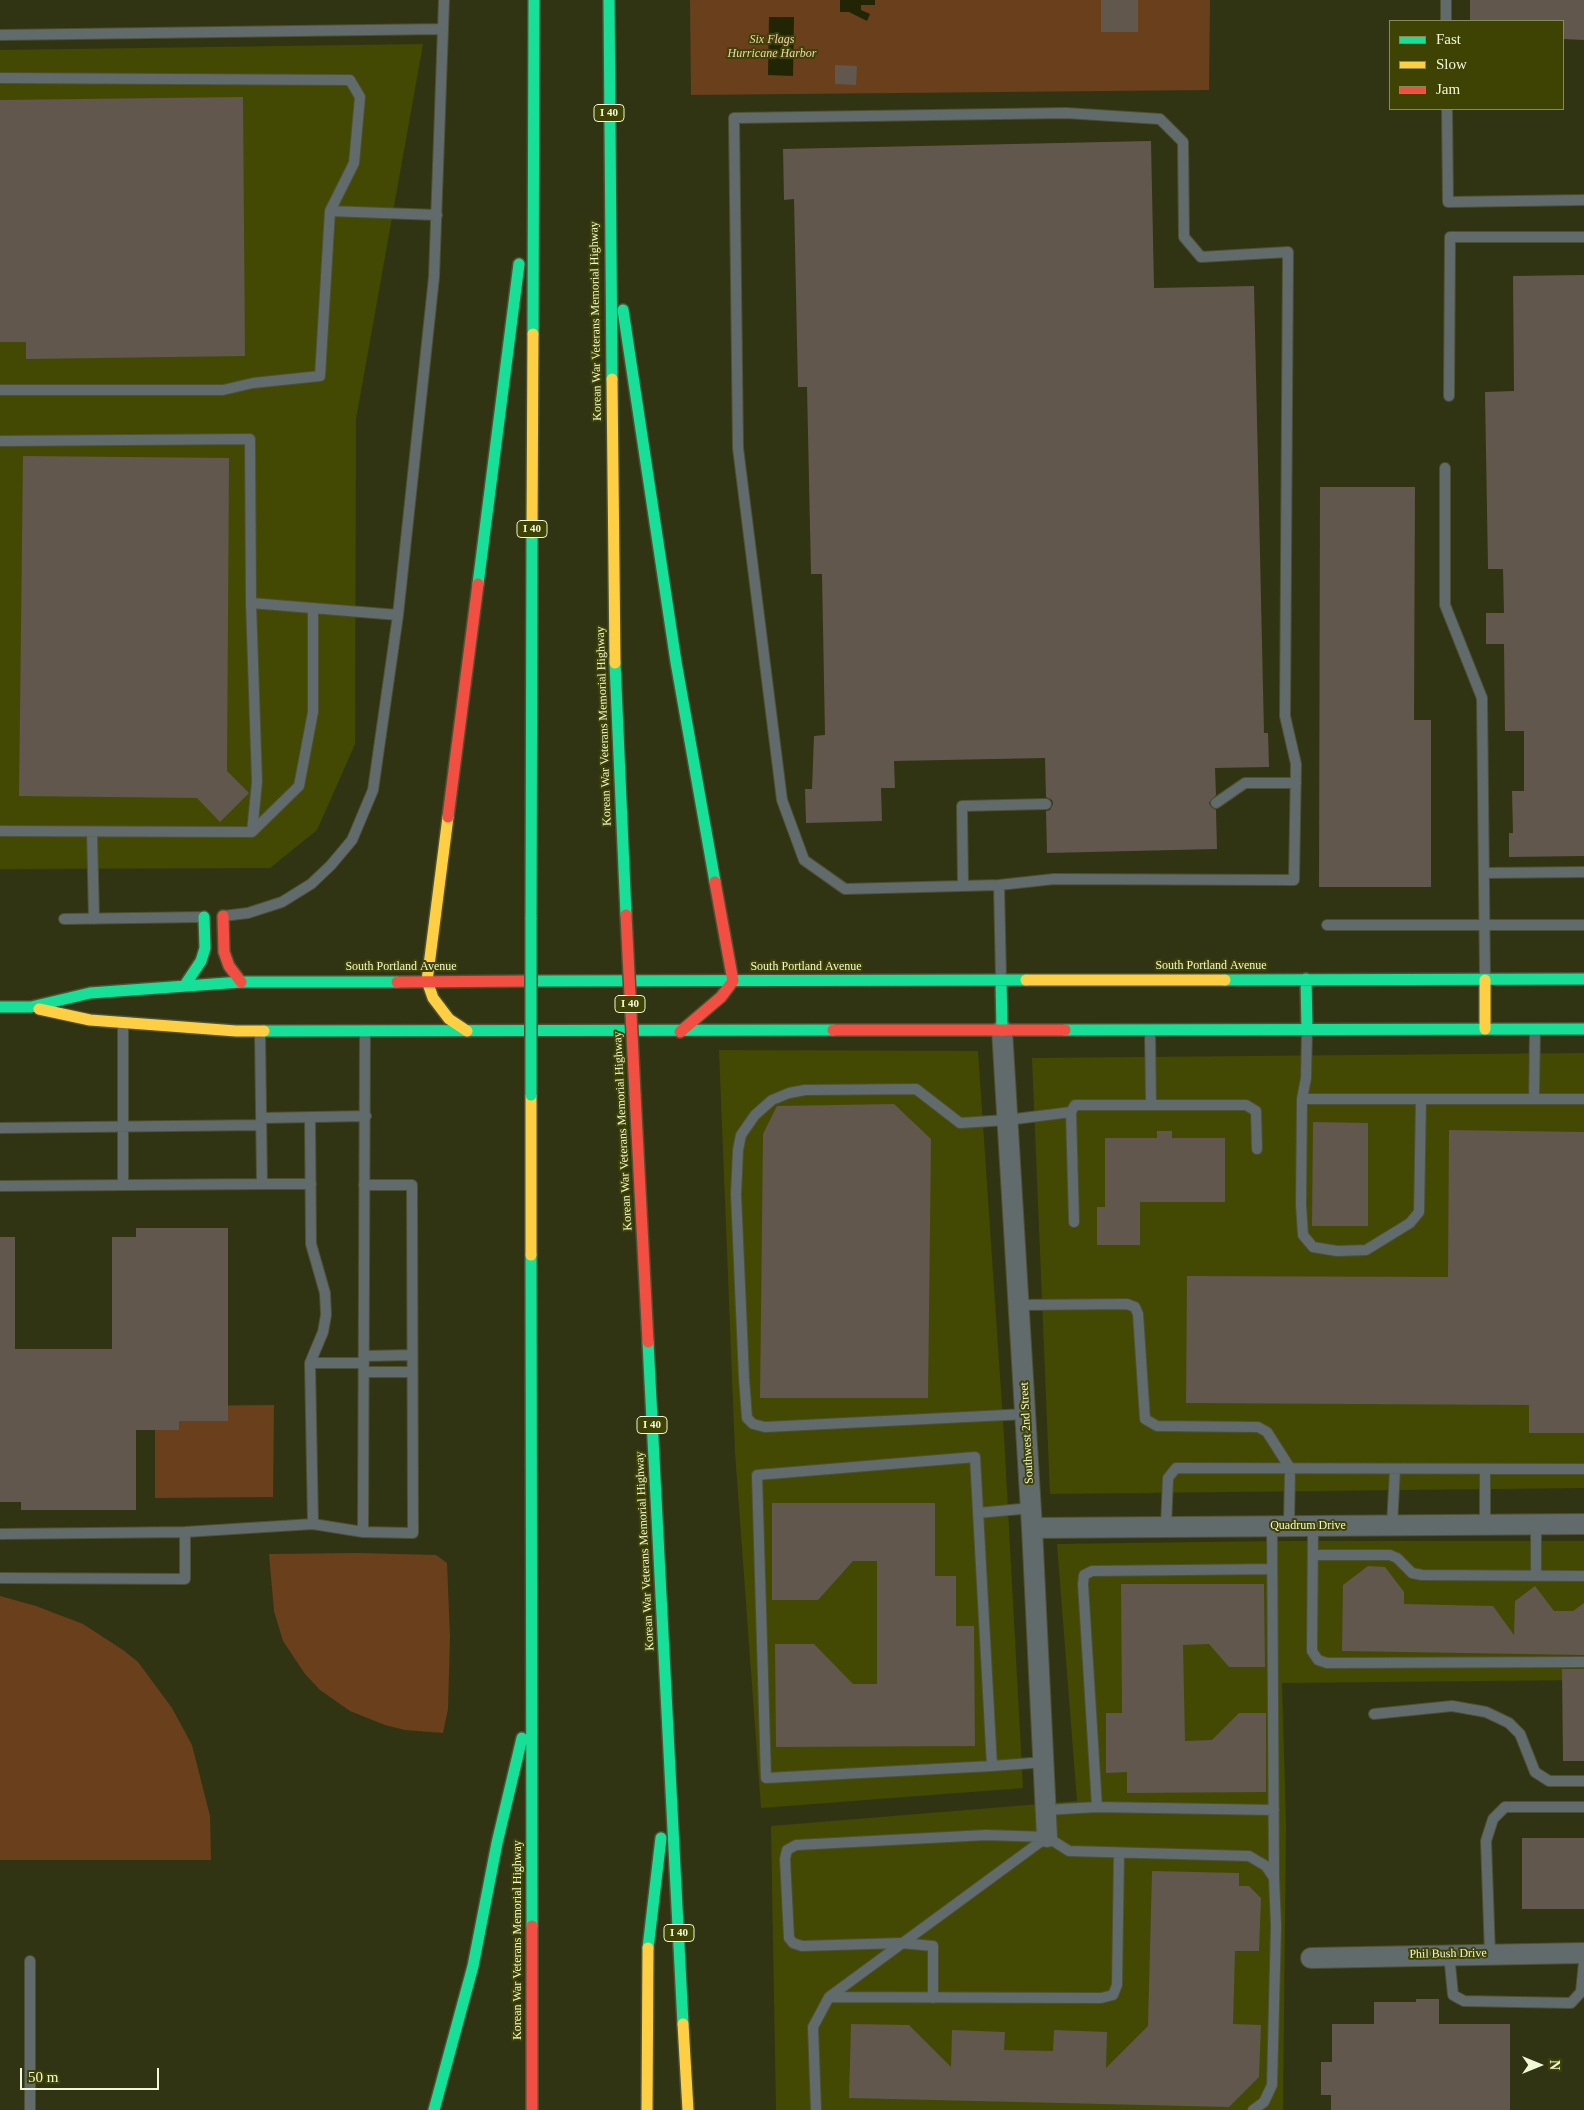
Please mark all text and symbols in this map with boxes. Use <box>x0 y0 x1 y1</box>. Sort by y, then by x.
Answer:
legend <box>1389 20 1564 110</box>
text: Fast <box>1436 31 1461 47</box>
park label: Six Flags Hurricane Harbor <box>728 33 816 61</box>
text: Slow <box>1436 56 1467 72</box>
text: Jam <box>1436 81 1460 97</box>
road number: I 40 <box>594 105 624 122</box>
street label: Korean War Veterans Memorial Highway <box>587 221 605 421</box>
road number: I 40 <box>517 520 547 538</box>
street label: Korean War Veterans Memorial Highway <box>593 626 615 826</box>
street label: South Portland Avenue <box>1155 959 1267 973</box>
street label: South Portland Avenue <box>345 960 457 974</box>
street label: South Portland Avenue <box>750 960 862 974</box>
road number: I 40 <box>615 996 645 1012</box>
street label: Korean War Veterans Memorial Highway <box>611 1031 635 1231</box>
street label: Southwest 2nd Street <box>1017 1382 1037 1484</box>
road number: I 40 <box>637 1416 667 1434</box>
street label: Korean War Veterans Memorial Highway <box>633 1451 657 1651</box>
street label: Quadrum Drive <box>1270 1519 1346 1533</box>
street label: Korean War Veterans Memorial Highway <box>511 1840 525 2040</box>
road number: I 40 <box>664 1925 694 1942</box>
street label: Phil Bush Drive <box>1409 1946 1487 1962</box>
north arrow <box>1514 2040 1564 2090</box>
scale bar <box>22 2058 161 2090</box>
text: N <box>1547 2060 1562 2070</box>
text: 50 m <box>28 2069 58 2085</box>

